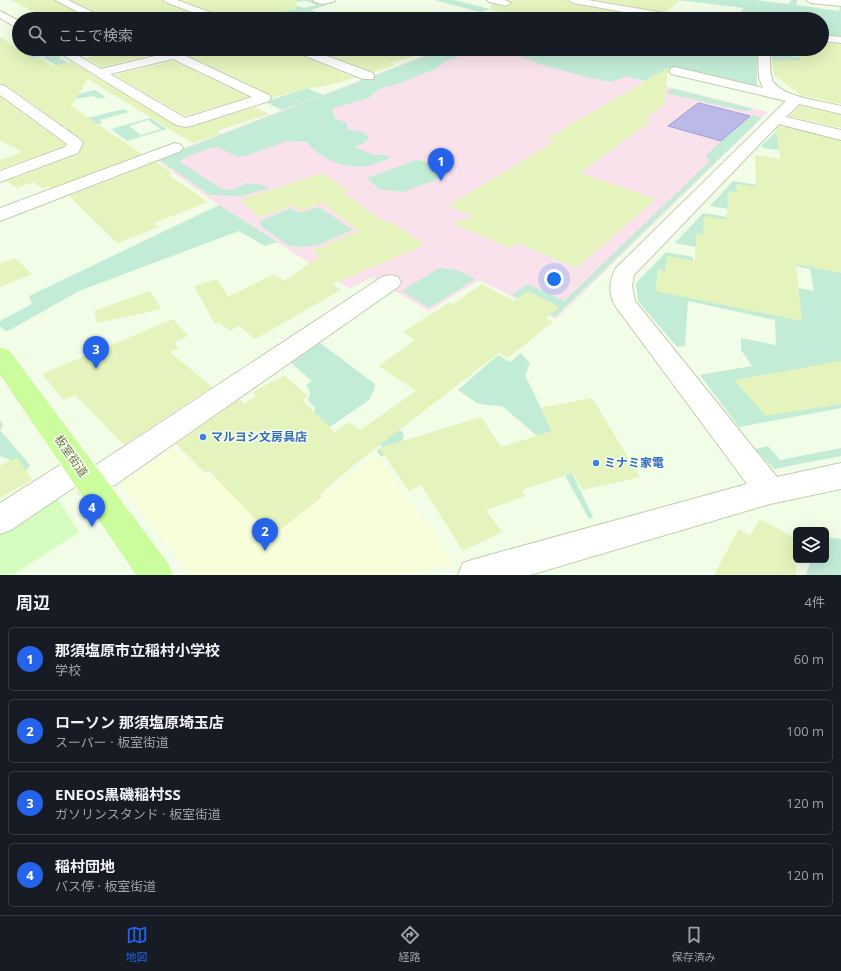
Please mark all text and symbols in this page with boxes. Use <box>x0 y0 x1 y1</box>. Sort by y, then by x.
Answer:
search box <box>12 12 829 56</box>
icon: search <box>26 23 48 45</box>
text: ここで検索 <box>58 25 133 45</box>
pin: 1 <box>428 148 454 181</box>
your location <box>544 269 564 289</box>
pin: 3 <box>83 336 109 369</box>
place label: マルヨシ文房具店 <box>211 428 307 445</box>
street label: 板室街道 <box>51 431 92 480</box>
marker: マルヨシ文房具店 <box>198 432 208 442</box>
place label: ミナミ家電 <box>604 454 664 471</box>
marker: ミナミ家電 <box>591 458 601 468</box>
pin: 4 <box>79 494 105 527</box>
pin: 2 <box>252 518 278 551</box>
map controls <box>793 527 829 563</box>
button: layers <box>793 527 829 563</box>
text: 周辺 <box>16 591 50 614</box>
text: 4件 <box>805 593 825 611</box>
text: 那須塩原市立稲村小学校 <box>55 640 220 660</box>
text: 1 <box>26 650 34 668</box>
text: 60 m <box>794 650 824 668</box>
text: 学校 <box>55 661 81 679</box>
text: ローソン 那須塩原埼玉店 <box>55 712 224 732</box>
text: 2 <box>26 722 34 740</box>
text: 100 m <box>786 722 824 740</box>
text: スーパー · 板室街道 <box>55 733 169 751</box>
text: ENEOS黒磯稲村SS <box>55 784 181 804</box>
text: 3 <box>26 794 34 812</box>
text: 120 m <box>786 794 824 812</box>
text: ガソリンスタンド · 板室街道 <box>55 805 221 823</box>
text: 稲村団地 <box>55 856 115 876</box>
text: 4 <box>26 866 34 884</box>
text: 120 m <box>786 866 824 884</box>
text: バス停 · 板室街道 <box>55 877 156 895</box>
tab: 地図 <box>126 924 148 964</box>
tab: 経路 <box>399 924 421 964</box>
tab: 保存済み <box>672 924 716 964</box>

